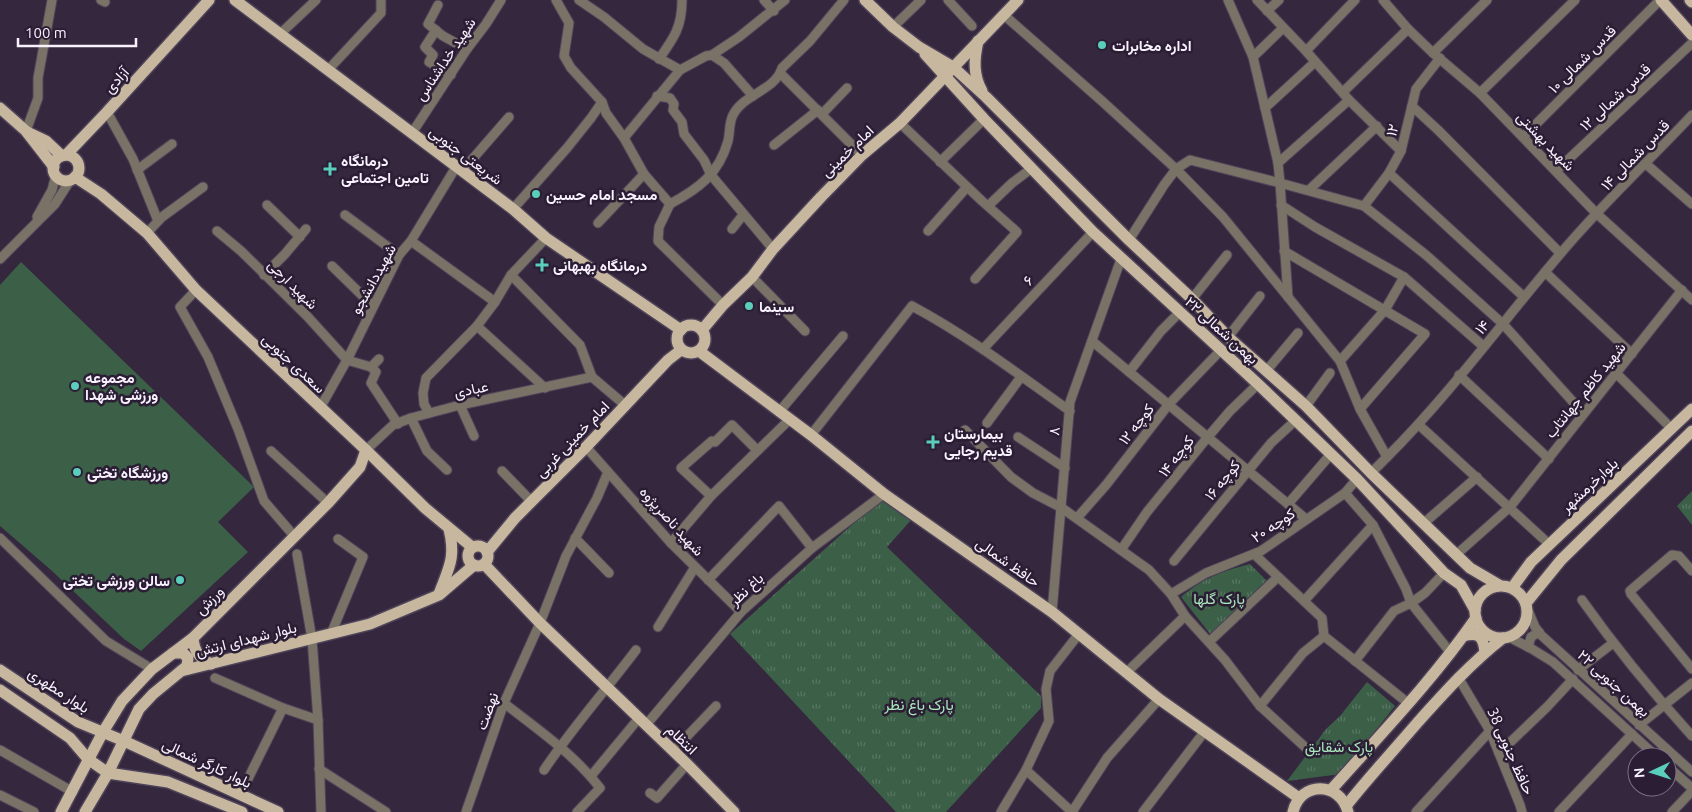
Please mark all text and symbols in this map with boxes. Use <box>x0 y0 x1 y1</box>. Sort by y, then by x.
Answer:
street label: شهید خداشناس <box>411 14 481 105</box>
scale bar <box>18 15 135 47</box>
street label: قدس شمالی ۱۰ <box>1545 22 1621 98</box>
text: 100 m <box>25 24 67 41</box>
place label: اداره مخابرات <box>1112 37 1192 55</box>
marker: اداره مخابرات <box>1096 39 1108 51</box>
street label: قدس شمالی ۱۲ <box>1576 60 1655 135</box>
street label: آزادی <box>100 62 134 98</box>
street label: شهید بهشتی <box>1512 108 1579 176</box>
street label: قدس شمالی ۱۴ <box>1597 116 1674 195</box>
street label: شریعتی جنوبی <box>425 122 506 190</box>
street label: امام خمینی <box>817 122 878 182</box>
street label: ۱۲ <box>1382 122 1402 138</box>
place label: درمانگاه تامین اجتماعی <box>341 152 429 187</box>
marker: درمانگاه تامین اجتماعی <box>323 162 337 176</box>
place label: مسجد امام حسین <box>546 186 657 205</box>
marker: مسجد امام حسین <box>530 188 542 200</box>
street label: شهیددانشجو <box>347 241 400 317</box>
street label: شهید ارجی <box>263 256 322 314</box>
place label: درمانگاه بهبهانی <box>553 257 647 275</box>
marker: درمانگاه بهبهانی <box>535 258 549 272</box>
street label: ۶ <box>1019 271 1037 289</box>
street label: ۲۲ بهمن شمالی <box>1181 293 1262 369</box>
place label: سینما <box>759 298 794 316</box>
marker: سینما <box>743 300 755 312</box>
street label: ۱۴ <box>1471 316 1493 337</box>
street label: سعدی جنوبی <box>258 330 329 398</box>
street label: شهید کاظم جهانتاب <box>1541 339 1630 442</box>
place label: مجموعه ورزشی شهدا <box>85 369 158 404</box>
street label: عبادی <box>452 377 490 403</box>
marker: مجموعه ورزشی شهدا <box>69 380 81 392</box>
street label: امام خمینی غربی <box>532 398 614 482</box>
street label: کوچه ۱۲ <box>1115 400 1159 449</box>
place label: بیمارستان قدیم رجایی <box>944 425 1013 461</box>
street label: ۸ <box>1045 426 1063 436</box>
street label: کوچه ۱۴ <box>1155 432 1199 481</box>
marker: بیمارستان قدیم رجایی <box>926 435 940 449</box>
street label: بلوارخرمشهر <box>1556 454 1622 517</box>
street label: کوچه ۱۶ <box>1201 456 1245 505</box>
place label: ورزشگاه تختی <box>87 464 168 482</box>
marker: ورزشگاه تختی <box>71 466 83 478</box>
street label: شهید ناصرپژوه <box>635 483 708 561</box>
street label: کوچه ۲۰ <box>1248 504 1299 547</box>
street label: حافظ شمالی <box>972 534 1043 592</box>
street label: باغ نظر <box>725 569 769 612</box>
place label: سالن ورزشی تختی <box>63 572 170 590</box>
marker: سالن ورزشی تختی <box>174 574 186 586</box>
street label: ورزش <box>191 582 228 619</box>
park label: پارک گلها <box>1193 590 1245 609</box>
street label: بلوار شهدای ارتش <box>194 618 299 662</box>
street label: ۲۲ بهمن جنوبی <box>1573 646 1654 721</box>
street label: بلوار مطهری <box>24 664 93 718</box>
street label: نهضت <box>472 690 503 732</box>
park label: پارک باغ نظر <box>883 696 954 716</box>
street label: حافظ جنوبی 38 <box>1482 705 1538 798</box>
street label: انتظام <box>662 720 701 759</box>
street label: بلوار کارگر شمالی <box>159 735 254 793</box>
park label: پارک شقایق <box>1305 738 1373 757</box>
north arrow <box>1627 747 1677 797</box>
text: N <box>1631 767 1647 779</box>

